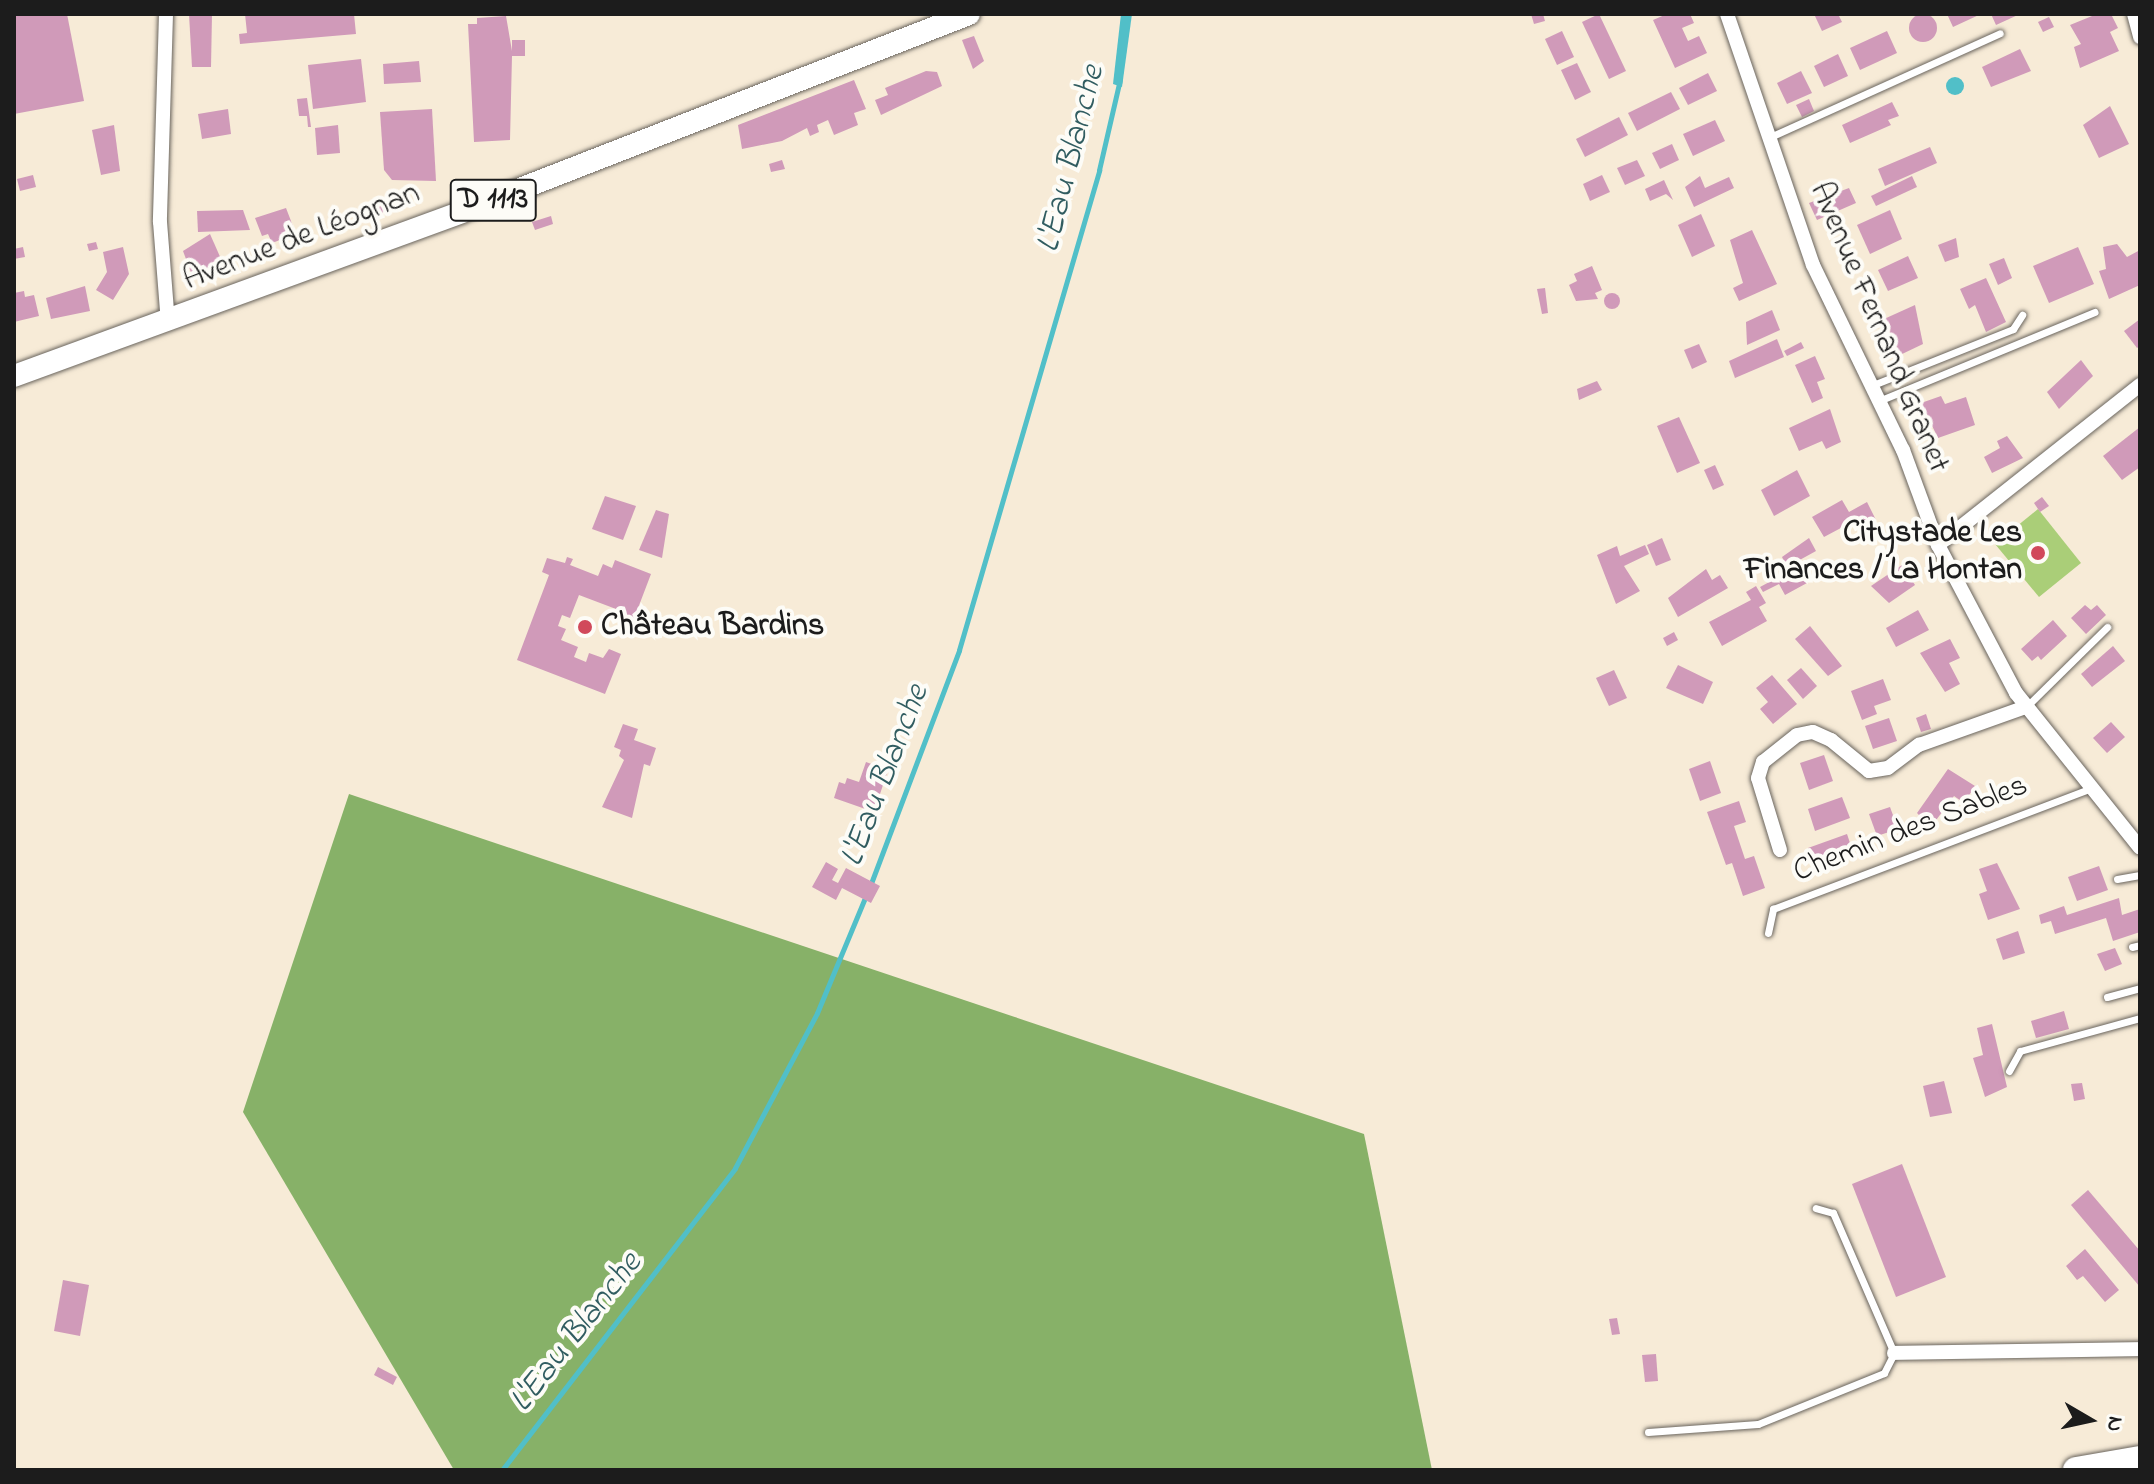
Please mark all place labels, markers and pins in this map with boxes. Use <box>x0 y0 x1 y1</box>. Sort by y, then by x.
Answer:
place label: Citystade Les Finances / La Hontan <box>1744 516 2022 591</box>
marker: Citystade Les Finances / La Hontan <box>2029 544 2047 562</box>
place label: Château Bardins <box>601 608 824 646</box>
marker: Château Bardins <box>576 618 594 636</box>

